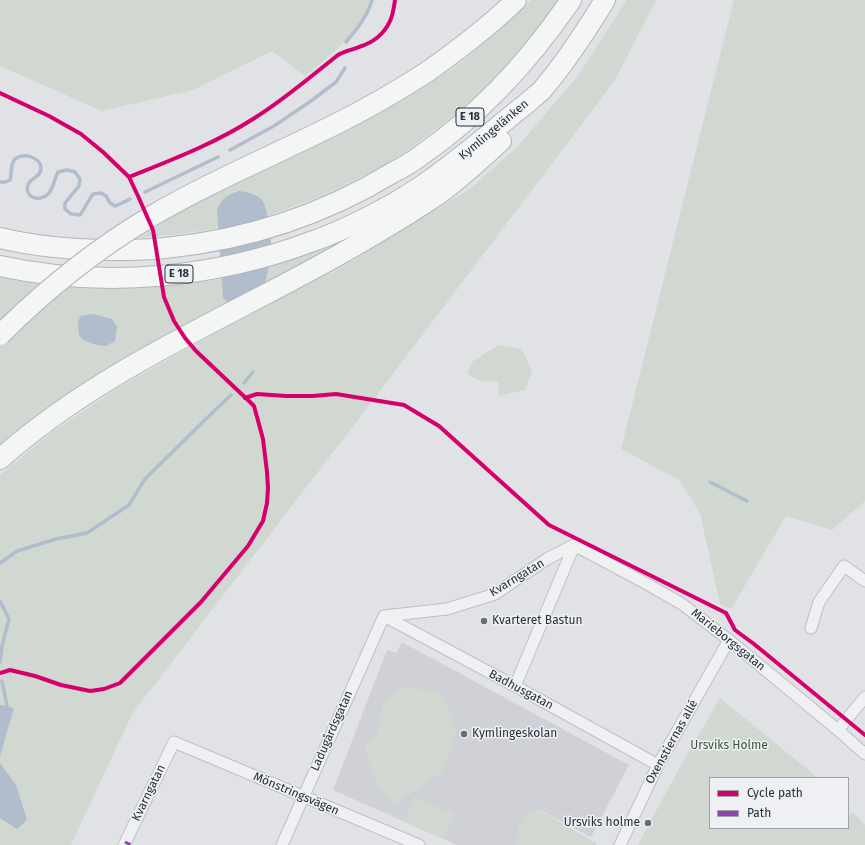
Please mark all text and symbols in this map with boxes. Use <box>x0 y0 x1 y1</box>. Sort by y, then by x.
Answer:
street label: Kymlingelänken <box>456 97 532 163</box>
road number: E 18 <box>456 108 484 126</box>
road number: E 18 <box>165 265 193 283</box>
street label: Kvarngatan <box>487 556 547 600</box>
street label: Marieborgsgatan <box>688 606 768 674</box>
place label: Kvarteret Bastun <box>492 614 583 628</box>
marker: Kvarteret Bastun <box>479 616 489 626</box>
street label: Badhusgatan <box>486 667 556 713</box>
street label: Ladugårdsgatan <box>308 689 356 773</box>
street label: Oxenstiernas allé <box>643 697 701 787</box>
place label: Kymlingeskolan <box>472 727 557 741</box>
marker: Kymlingeskolan <box>459 729 469 739</box>
park label: Ursviks Holme <box>690 739 768 753</box>
street label: Kvarngatan <box>129 762 169 824</box>
street label: Mönstringsvägen <box>251 769 341 819</box>
legend <box>709 777 849 829</box>
text: Cycle path <box>747 786 803 800</box>
text: Path <box>747 806 771 820</box>
place label: Ursviks holme <box>564 816 640 830</box>
marker: Ursviks holme <box>643 818 653 828</box>

